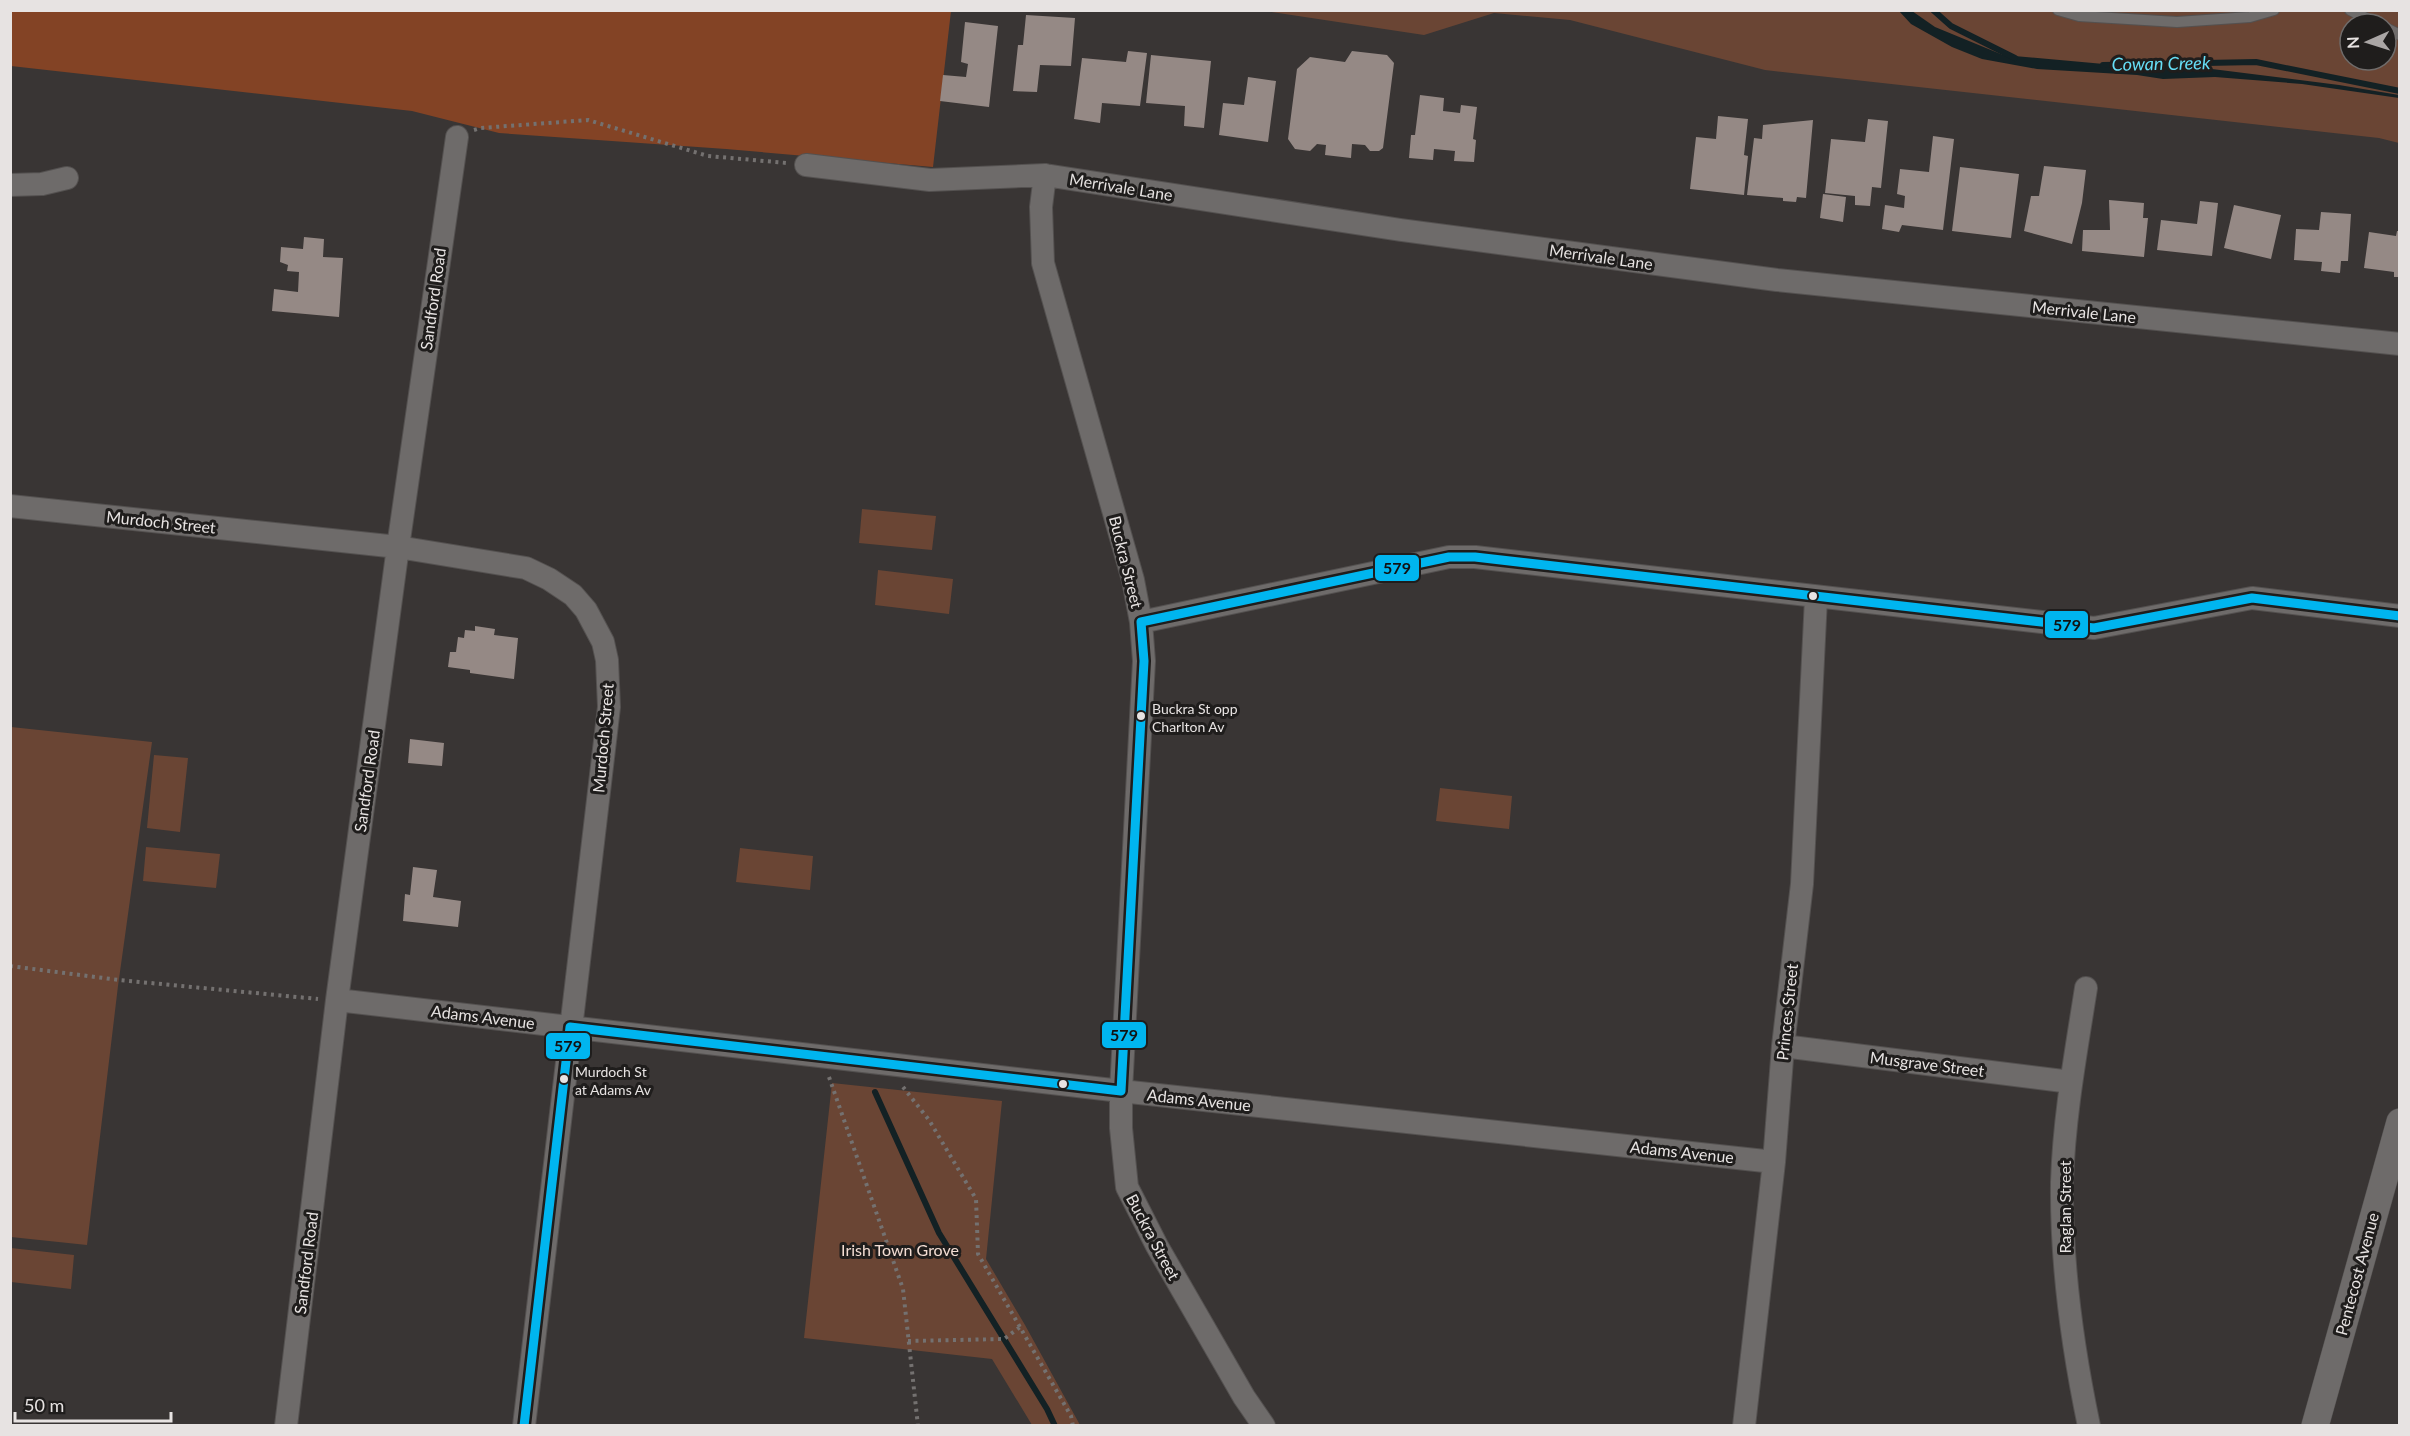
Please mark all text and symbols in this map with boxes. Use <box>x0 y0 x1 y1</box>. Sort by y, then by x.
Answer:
north arrow <box>2338 12 2398 72</box>
text: N <box>2343 36 2362 49</box>
water label: Cowan Creek <box>2111 51 2211 75</box>
street label: Merrivale Lane <box>1068 169 1174 204</box>
street label: Merrivale Lane <box>1548 240 1654 273</box>
street label: Sandford Road <box>416 247 449 351</box>
street label: Merrivale Lane <box>2031 297 2137 326</box>
street label: Murdoch Street <box>105 506 217 537</box>
street label: Buckra Street <box>1106 514 1147 610</box>
line badge: 579 <box>1374 554 1420 582</box>
text: 579 <box>1383 558 1411 577</box>
unlabelled marker <box>1807 590 1819 602</box>
line badge: 579 <box>2044 610 2089 639</box>
text: 579 <box>2053 615 2081 634</box>
street label: Murdoch Street <box>588 682 617 794</box>
place label: Buckra St opp Charlton Av <box>1152 700 1238 735</box>
marker: Buckra St opp Charlton Av <box>1135 710 1147 722</box>
street label: Sandford Road <box>350 729 383 833</box>
street label: Princes Street <box>1772 962 1801 1061</box>
street label: Adams Avenue <box>430 1001 536 1032</box>
line badge: 579 <box>1101 1021 1147 1049</box>
text: 579 <box>1110 1025 1138 1044</box>
line badge: 579 <box>545 1032 591 1060</box>
text: 579 <box>554 1036 582 1055</box>
street label: Musgrave Street <box>1869 1047 1986 1080</box>
place label: Murdoch St at Adams Av <box>575 1063 652 1098</box>
marker: Murdoch St at Adams Av <box>558 1073 570 1085</box>
unlabelled marker <box>1057 1078 1069 1090</box>
street label: Adams Avenue <box>1146 1085 1252 1114</box>
street label: Adams Avenue <box>1629 1137 1735 1166</box>
street label: Raglan Street <box>2055 1160 2074 1254</box>
street label: Buckra Street <box>1123 1190 1184 1283</box>
street label: Pentecost Avenue <box>2331 1210 2382 1337</box>
street label: Sandford Road <box>290 1211 321 1315</box>
park label: Irish Town Grove <box>841 1240 959 1259</box>
scale bar <box>15 1385 171 1423</box>
text: 50 m <box>24 1394 64 1416</box>

